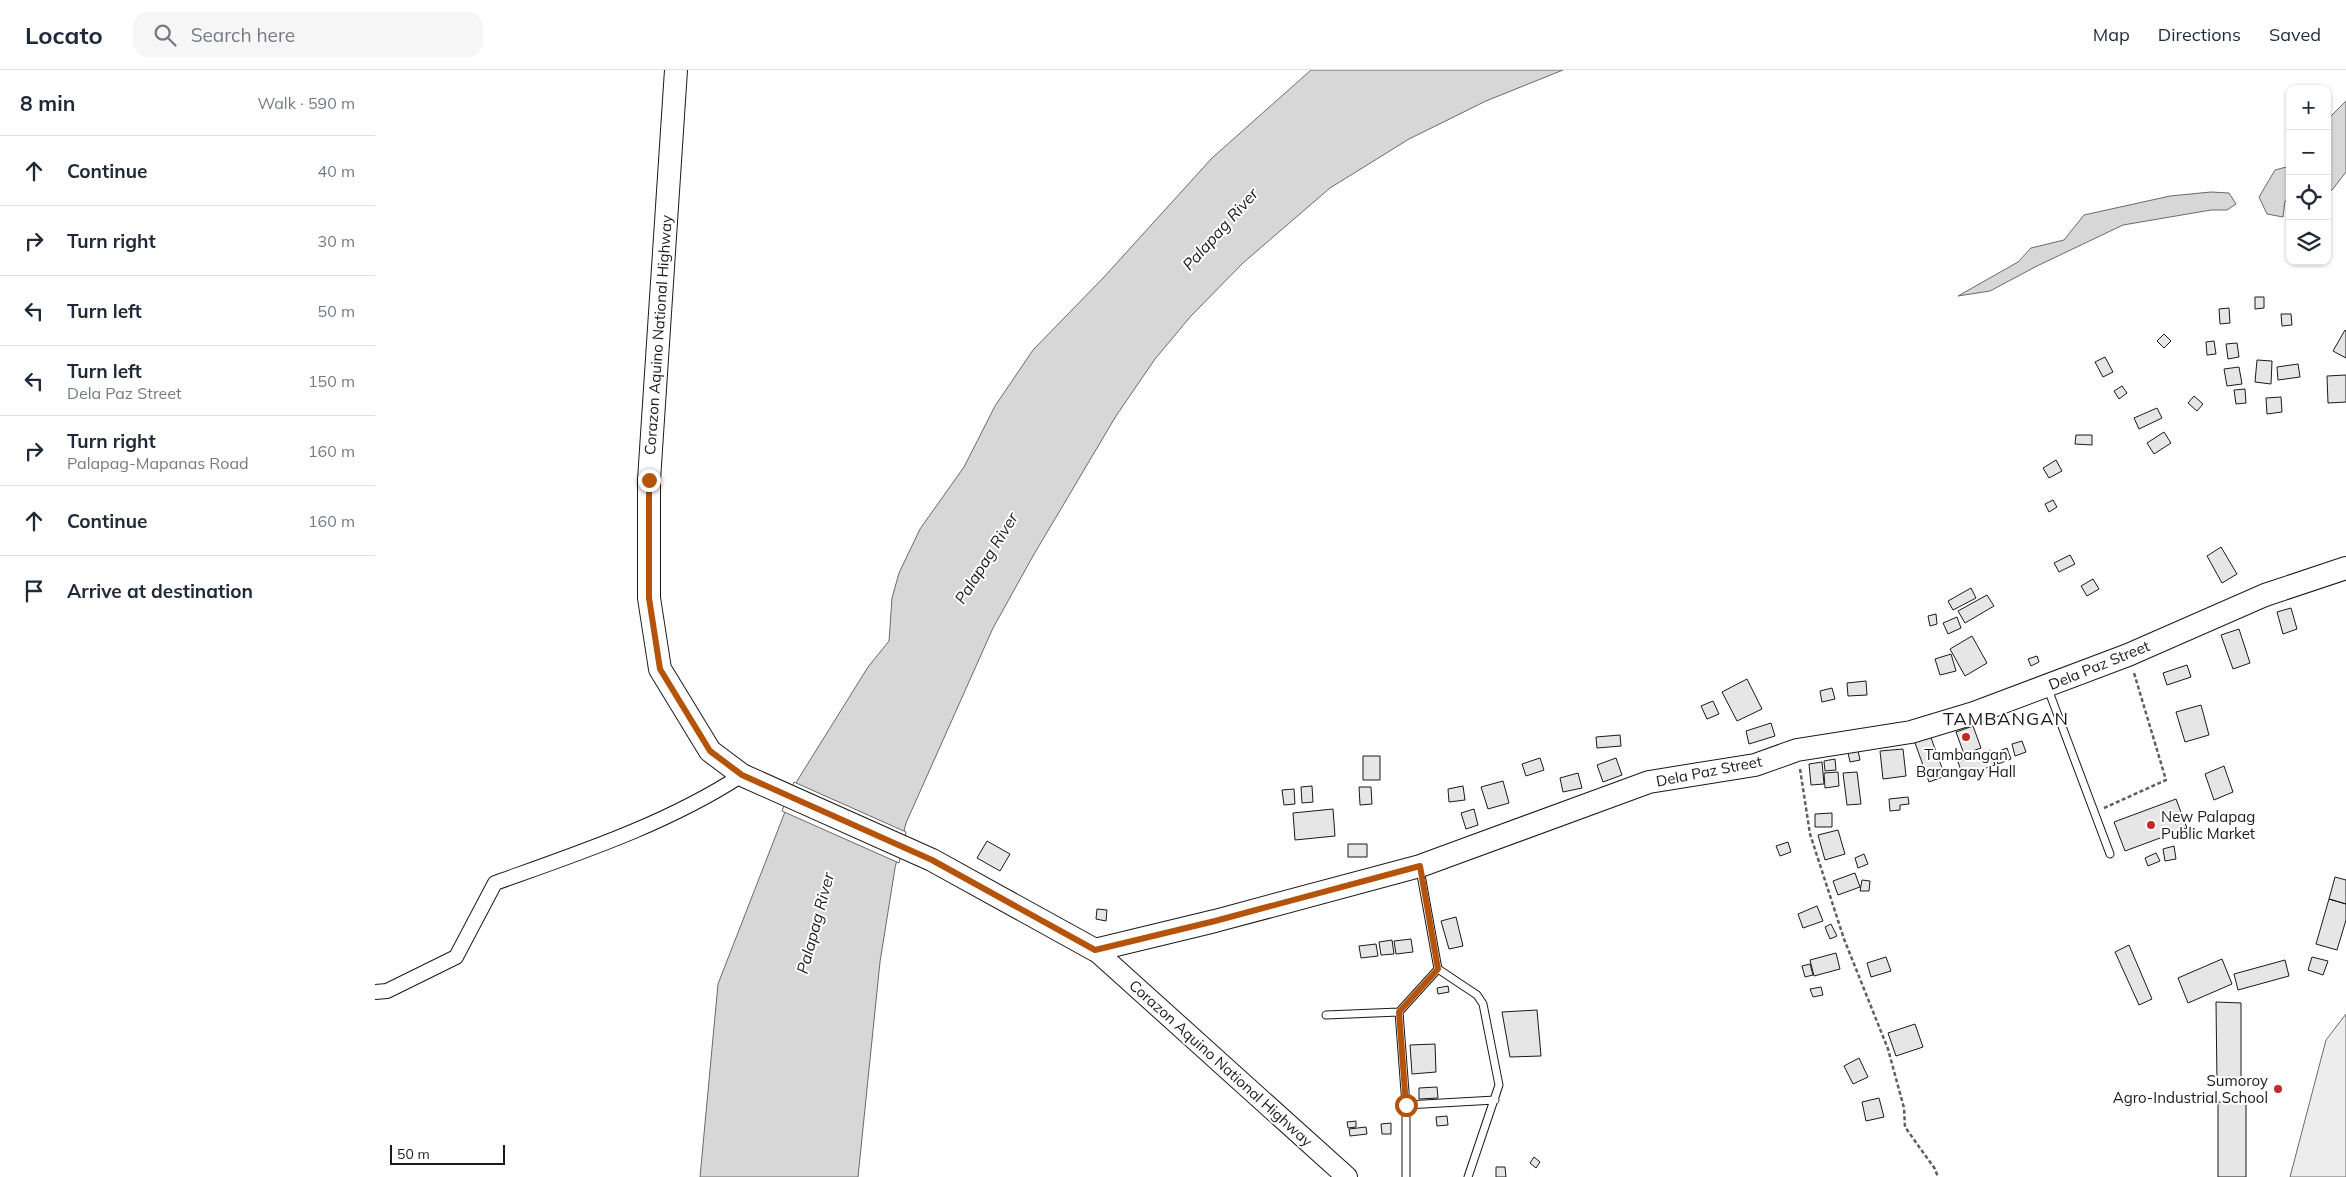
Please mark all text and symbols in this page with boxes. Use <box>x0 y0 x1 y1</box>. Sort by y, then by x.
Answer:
search box <box>133 12 483 57</box>
text: Locato <box>25 20 103 50</box>
icon: search <box>151 21 179 49</box>
text: Search here <box>191 23 295 47</box>
text: Map <box>2093 23 2130 46</box>
text: Directions <box>2158 23 2241 46</box>
text: Saved <box>2269 23 2321 46</box>
map controls <box>2286 85 2331 265</box>
button: + <box>2286 85 2331 130</box>
text: 8 min <box>20 90 75 116</box>
text: Walk · 590 m <box>257 93 355 113</box>
button: − <box>2286 130 2331 175</box>
icon: ahead <box>20 157 48 185</box>
text: Continue <box>67 159 147 183</box>
text: 40 m <box>318 161 355 181</box>
button: locate <box>2286 175 2331 220</box>
water label: Palapag River <box>1178 183 1263 274</box>
street label: Corazon Aquino National Highway <box>640 214 676 456</box>
button: layers <box>2286 220 2331 265</box>
icon: right <box>20 227 48 255</box>
text: Turn right <box>67 229 156 253</box>
text: 30 m <box>318 231 355 251</box>
icon: left <box>20 297 48 325</box>
text: Turn left <box>67 299 142 323</box>
text: 50 m <box>318 301 355 321</box>
text: Turn left <box>67 359 142 383</box>
icon: left <box>20 367 48 395</box>
text: 150 m <box>308 371 355 391</box>
text: Dela Paz Street <box>67 383 182 403</box>
text: Turn right <box>67 429 156 453</box>
icon: right <box>20 437 48 465</box>
text: 160 m <box>308 441 355 461</box>
text: Palapag-Mapanas Road <box>67 453 249 473</box>
route end <box>638 469 661 492</box>
icon: ahead <box>20 507 48 535</box>
water label: Palapag River <box>950 508 1023 607</box>
text: Continue <box>67 509 147 533</box>
text: 160 m <box>308 511 355 531</box>
icon: arrive <box>20 577 48 605</box>
text: Arrive at destination <box>67 579 253 603</box>
street label: Dela Paz Street <box>2046 636 2152 694</box>
district label: TAMBANGAN <box>1943 707 2069 730</box>
marker: Tambangan Barangay Hall <box>1960 731 1972 743</box>
place label: Tambangan Barangay Hall <box>1916 745 2016 781</box>
street label: Dela Paz Street <box>1654 751 1764 791</box>
place label: New Palapag Public Market <box>2161 807 2255 843</box>
marker: New Palapag Public Market <box>2145 819 2157 831</box>
water label: Palapag River <box>792 869 838 976</box>
street label: Corazon Aquino National Highway <box>1125 975 1317 1151</box>
place label: Sumoroy Agro-Industrial School <box>2113 1071 2268 1107</box>
marker: Sumoroy Agro-Industrial School <box>2272 1083 2284 1095</box>
route start <box>1395 1094 1418 1117</box>
scale bar <box>390 1142 505 1165</box>
text: 50 m <box>397 1145 430 1163</box>

